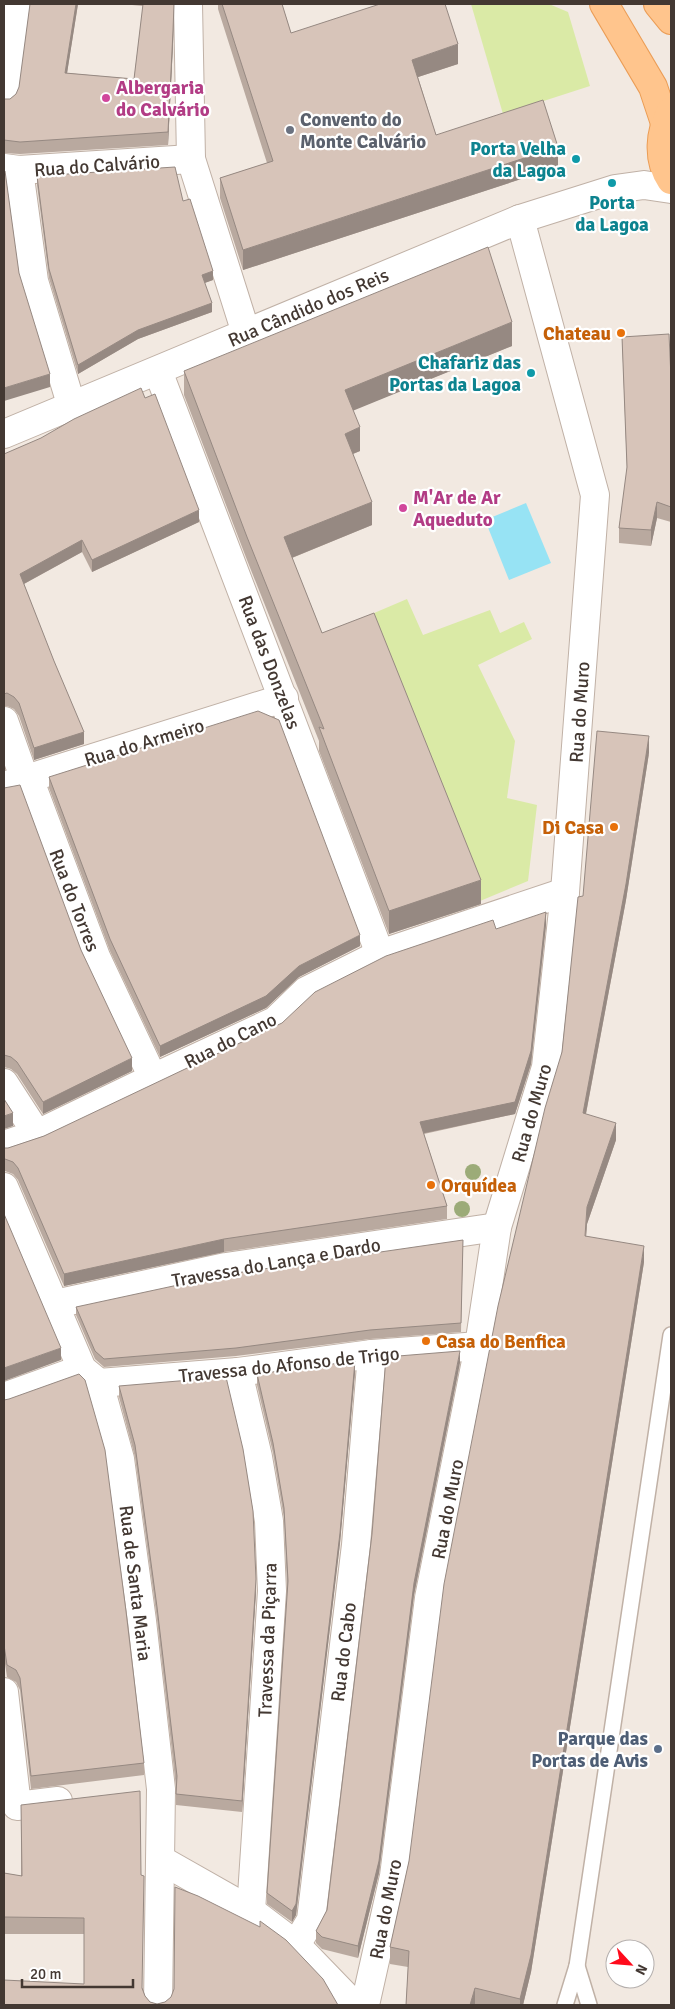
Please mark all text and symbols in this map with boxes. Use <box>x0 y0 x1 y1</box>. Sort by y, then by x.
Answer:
place label: Albergaria do Calvário <box>116 76 210 122</box>
marker: Albergaria do Calvário <box>100 92 112 104</box>
place label: Convento do Monte Calvário <box>300 108 426 154</box>
marker: Convento do Monte Calvário <box>284 124 296 136</box>
place label: Porta Velha da Lagoa <box>470 137 566 183</box>
street label: Rua do Calvário <box>33 150 161 182</box>
marker: Porta Velha da Lagoa <box>570 153 582 165</box>
marker: Porta da Lagoa <box>606 177 618 189</box>
place label: Porta da Lagoa <box>575 191 649 237</box>
street label: Rua Cândido dos Reis <box>224 263 392 353</box>
place label: Chateau <box>543 322 611 346</box>
marker: Chateau <box>615 327 627 339</box>
place label: Chafariz das Portas da Lagoa <box>389 351 521 397</box>
marker: Chafariz das Portas da Lagoa <box>525 367 537 379</box>
place label: M'Ar de Ar Aqueduto <box>413 486 501 532</box>
marker: M'Ar de Ar Aqueduto <box>397 502 409 514</box>
street label: Rua das Donzelas <box>233 592 306 733</box>
street label: Rua do Muro <box>564 660 596 764</box>
street label: Rua do Armeiro <box>81 713 207 773</box>
place label: Di Casa <box>542 816 604 840</box>
marker: Di Casa <box>608 821 620 833</box>
street label: Rua do Torres <box>43 845 105 955</box>
street label: Rua do Cano <box>180 1007 281 1074</box>
street label: Rua do Muro <box>506 1061 558 1165</box>
place label: Orquídea <box>441 1174 517 1198</box>
marker: Orquídea <box>425 1179 437 1191</box>
street label: Travessa do Lança e Dardo <box>170 1233 383 1293</box>
place label: Casa do Benfica <box>436 1330 566 1354</box>
marker: Casa do Benfica <box>420 1335 432 1347</box>
street label: Travessa do Afonso de Trigo <box>178 1341 401 1389</box>
street label: Rua do Muro <box>427 1457 469 1561</box>
street label: Rua de Santa Maria <box>114 1504 156 1663</box>
street label: Travessa da Piçarra <box>253 1562 283 1718</box>
street label: Rua do Cabo <box>326 1601 362 1703</box>
place label: Parque das Portas de Avis <box>531 1727 648 1773</box>
marker: Parque das Portas de Avis <box>652 1743 664 1755</box>
street label: Rua do Muro <box>365 1857 407 1961</box>
north arrow <box>605 1939 655 1989</box>
scale bar <box>22 1956 134 1988</box>
text: N <box>631 1961 651 1978</box>
text: 20 m <box>30 1965 61 1983</box>

